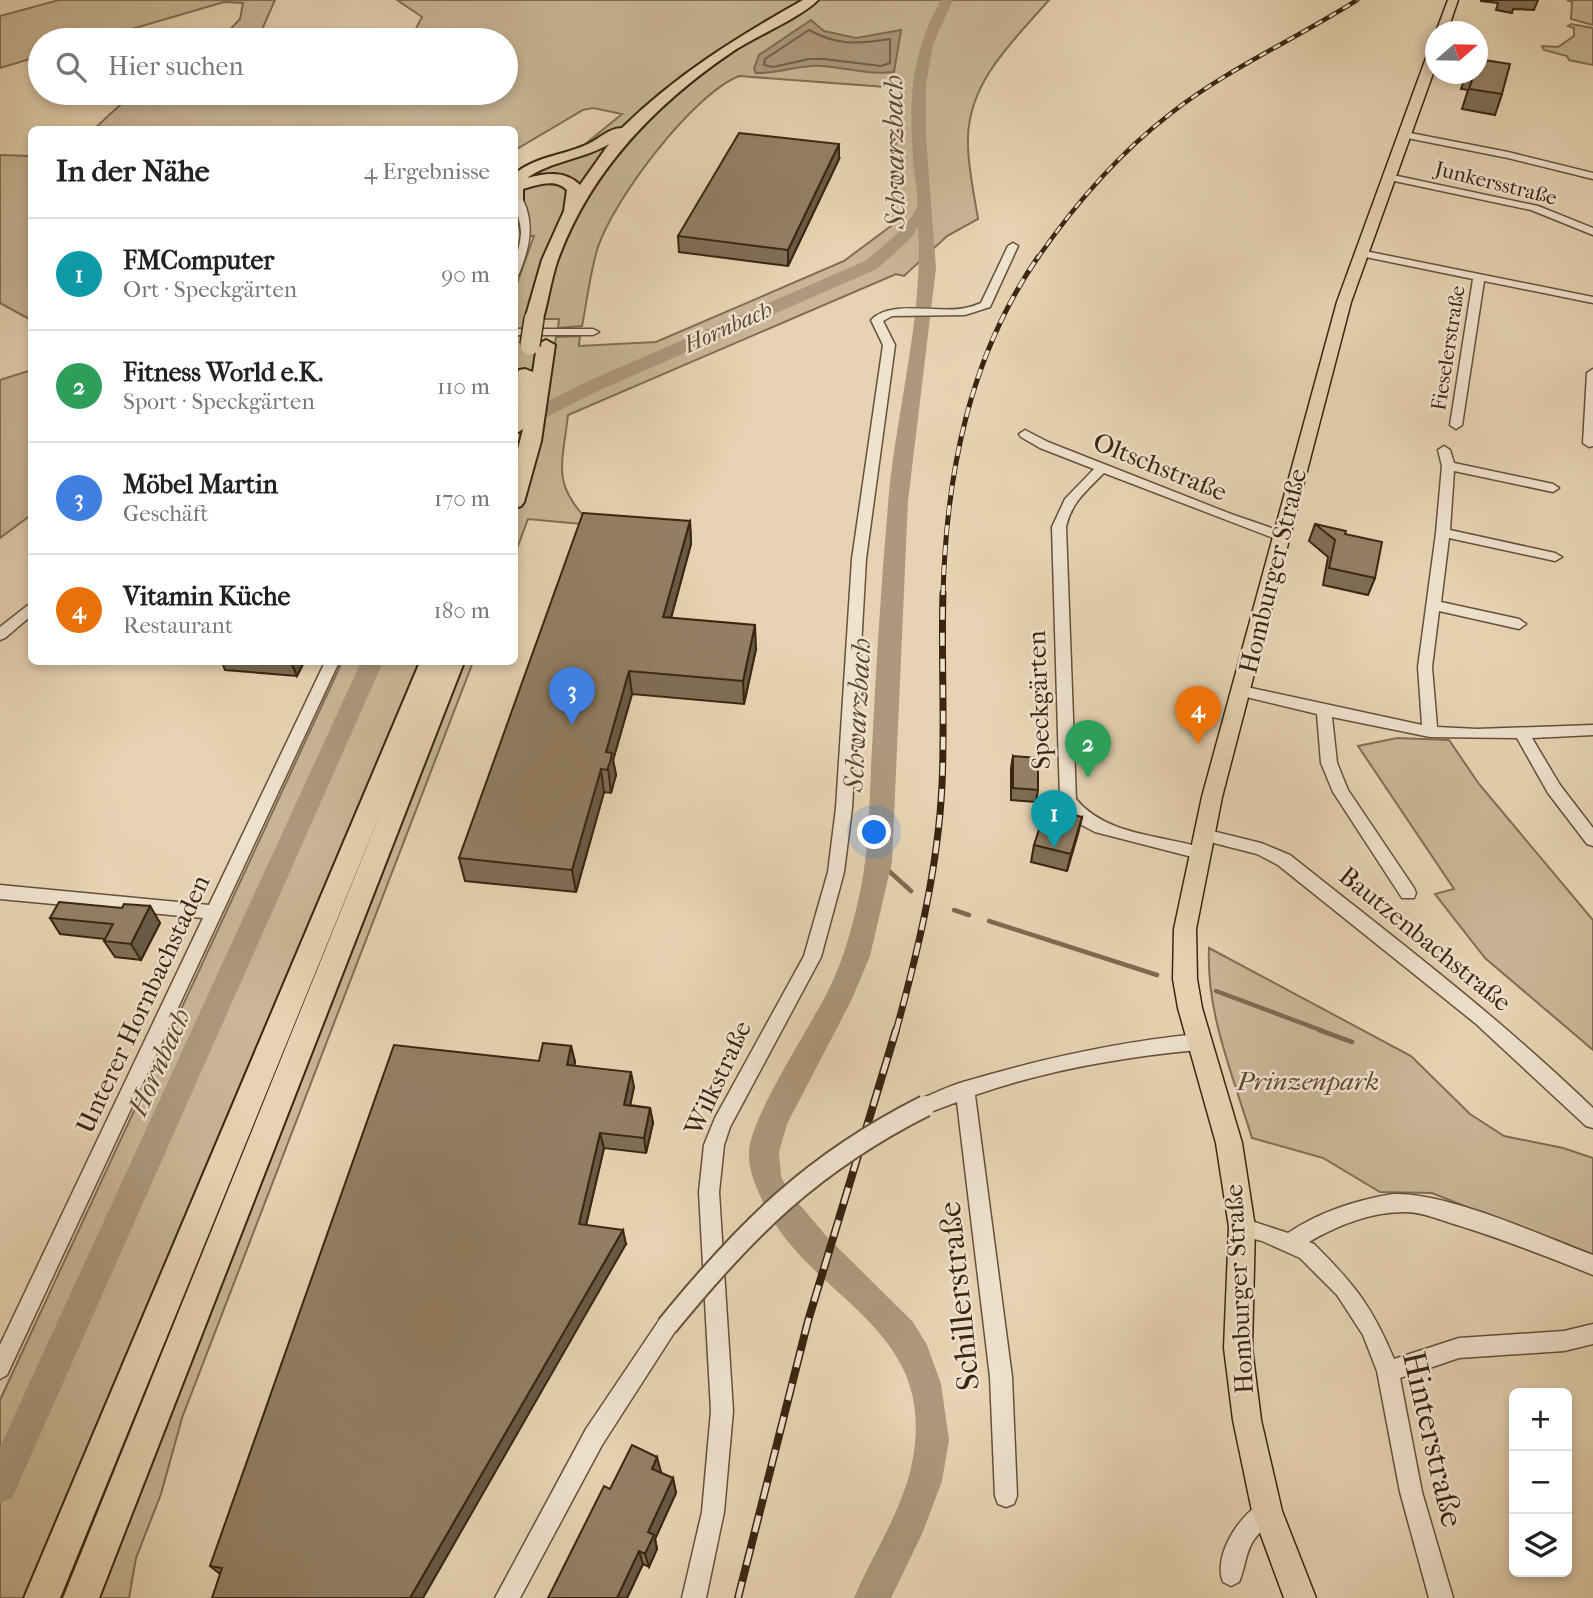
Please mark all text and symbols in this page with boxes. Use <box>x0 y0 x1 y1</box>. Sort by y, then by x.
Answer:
north arrow <box>1425 21 1488 84</box>
search box <box>28 28 518 105</box>
icon: search <box>52 48 90 86</box>
text: Hier suchen <box>108 51 244 82</box>
water label: Schwarzbach <box>876 75 912 230</box>
text: In der Nähe <box>56 154 210 189</box>
street label: Junkersstraße <box>1431 156 1560 210</box>
text: 4 Ergebnisse <box>364 158 490 185</box>
text: FMComputer <box>123 245 274 276</box>
text: 1 <box>75 261 83 288</box>
text: 90 m <box>441 261 490 288</box>
text: Ort · Speckgärten <box>123 276 297 303</box>
street label: Fieselerstraße <box>1426 284 1470 412</box>
water label: Hornbach <box>679 296 776 359</box>
text: Fitness World e.K. <box>123 357 323 388</box>
text: 2 <box>73 373 85 400</box>
text: 110 m <box>437 373 490 400</box>
text: Sport · Speckgärten <box>123 388 315 415</box>
street label: Oltschstraße <box>1089 426 1232 508</box>
street label: Homburger Straße <box>1233 465 1313 677</box>
text: Möbel Martin <box>123 469 278 500</box>
text: 3 <box>74 485 84 512</box>
text: 170 m <box>434 485 490 512</box>
text: Geschäft <box>123 500 209 527</box>
text: Vitamin Küche <box>123 581 290 612</box>
text: 4 <box>72 597 86 624</box>
text: 180 m <box>433 597 490 624</box>
text: Restaurant <box>123 612 233 639</box>
street label: Speckgärten <box>1021 630 1057 770</box>
water label: Schwarzbach <box>836 637 878 794</box>
pin: 3 <box>549 667 595 725</box>
pin: 4 <box>1175 686 1221 744</box>
pin: 2 <box>1065 720 1111 778</box>
pin: 1 <box>1031 790 1077 848</box>
your location <box>857 815 891 849</box>
street label: Bautzenbachstraße <box>1333 860 1518 1018</box>
street label: Unterer Hornbachstaden <box>69 870 217 1138</box>
water label: Hornbach <box>120 1003 198 1121</box>
street label: Wilkstraße <box>678 1016 758 1141</box>
park label: Prinzenpark <box>1236 1066 1379 1097</box>
street label: Homburger Straße <box>1218 1183 1260 1395</box>
street label: Schillerstraße <box>931 1199 987 1392</box>
street label: Hinterstraße <box>1395 1348 1471 1531</box>
map controls <box>1509 1388 1572 1577</box>
button: + <box>1509 1388 1572 1451</box>
button: − <box>1509 1451 1572 1514</box>
button: layers <box>1509 1514 1572 1577</box>

